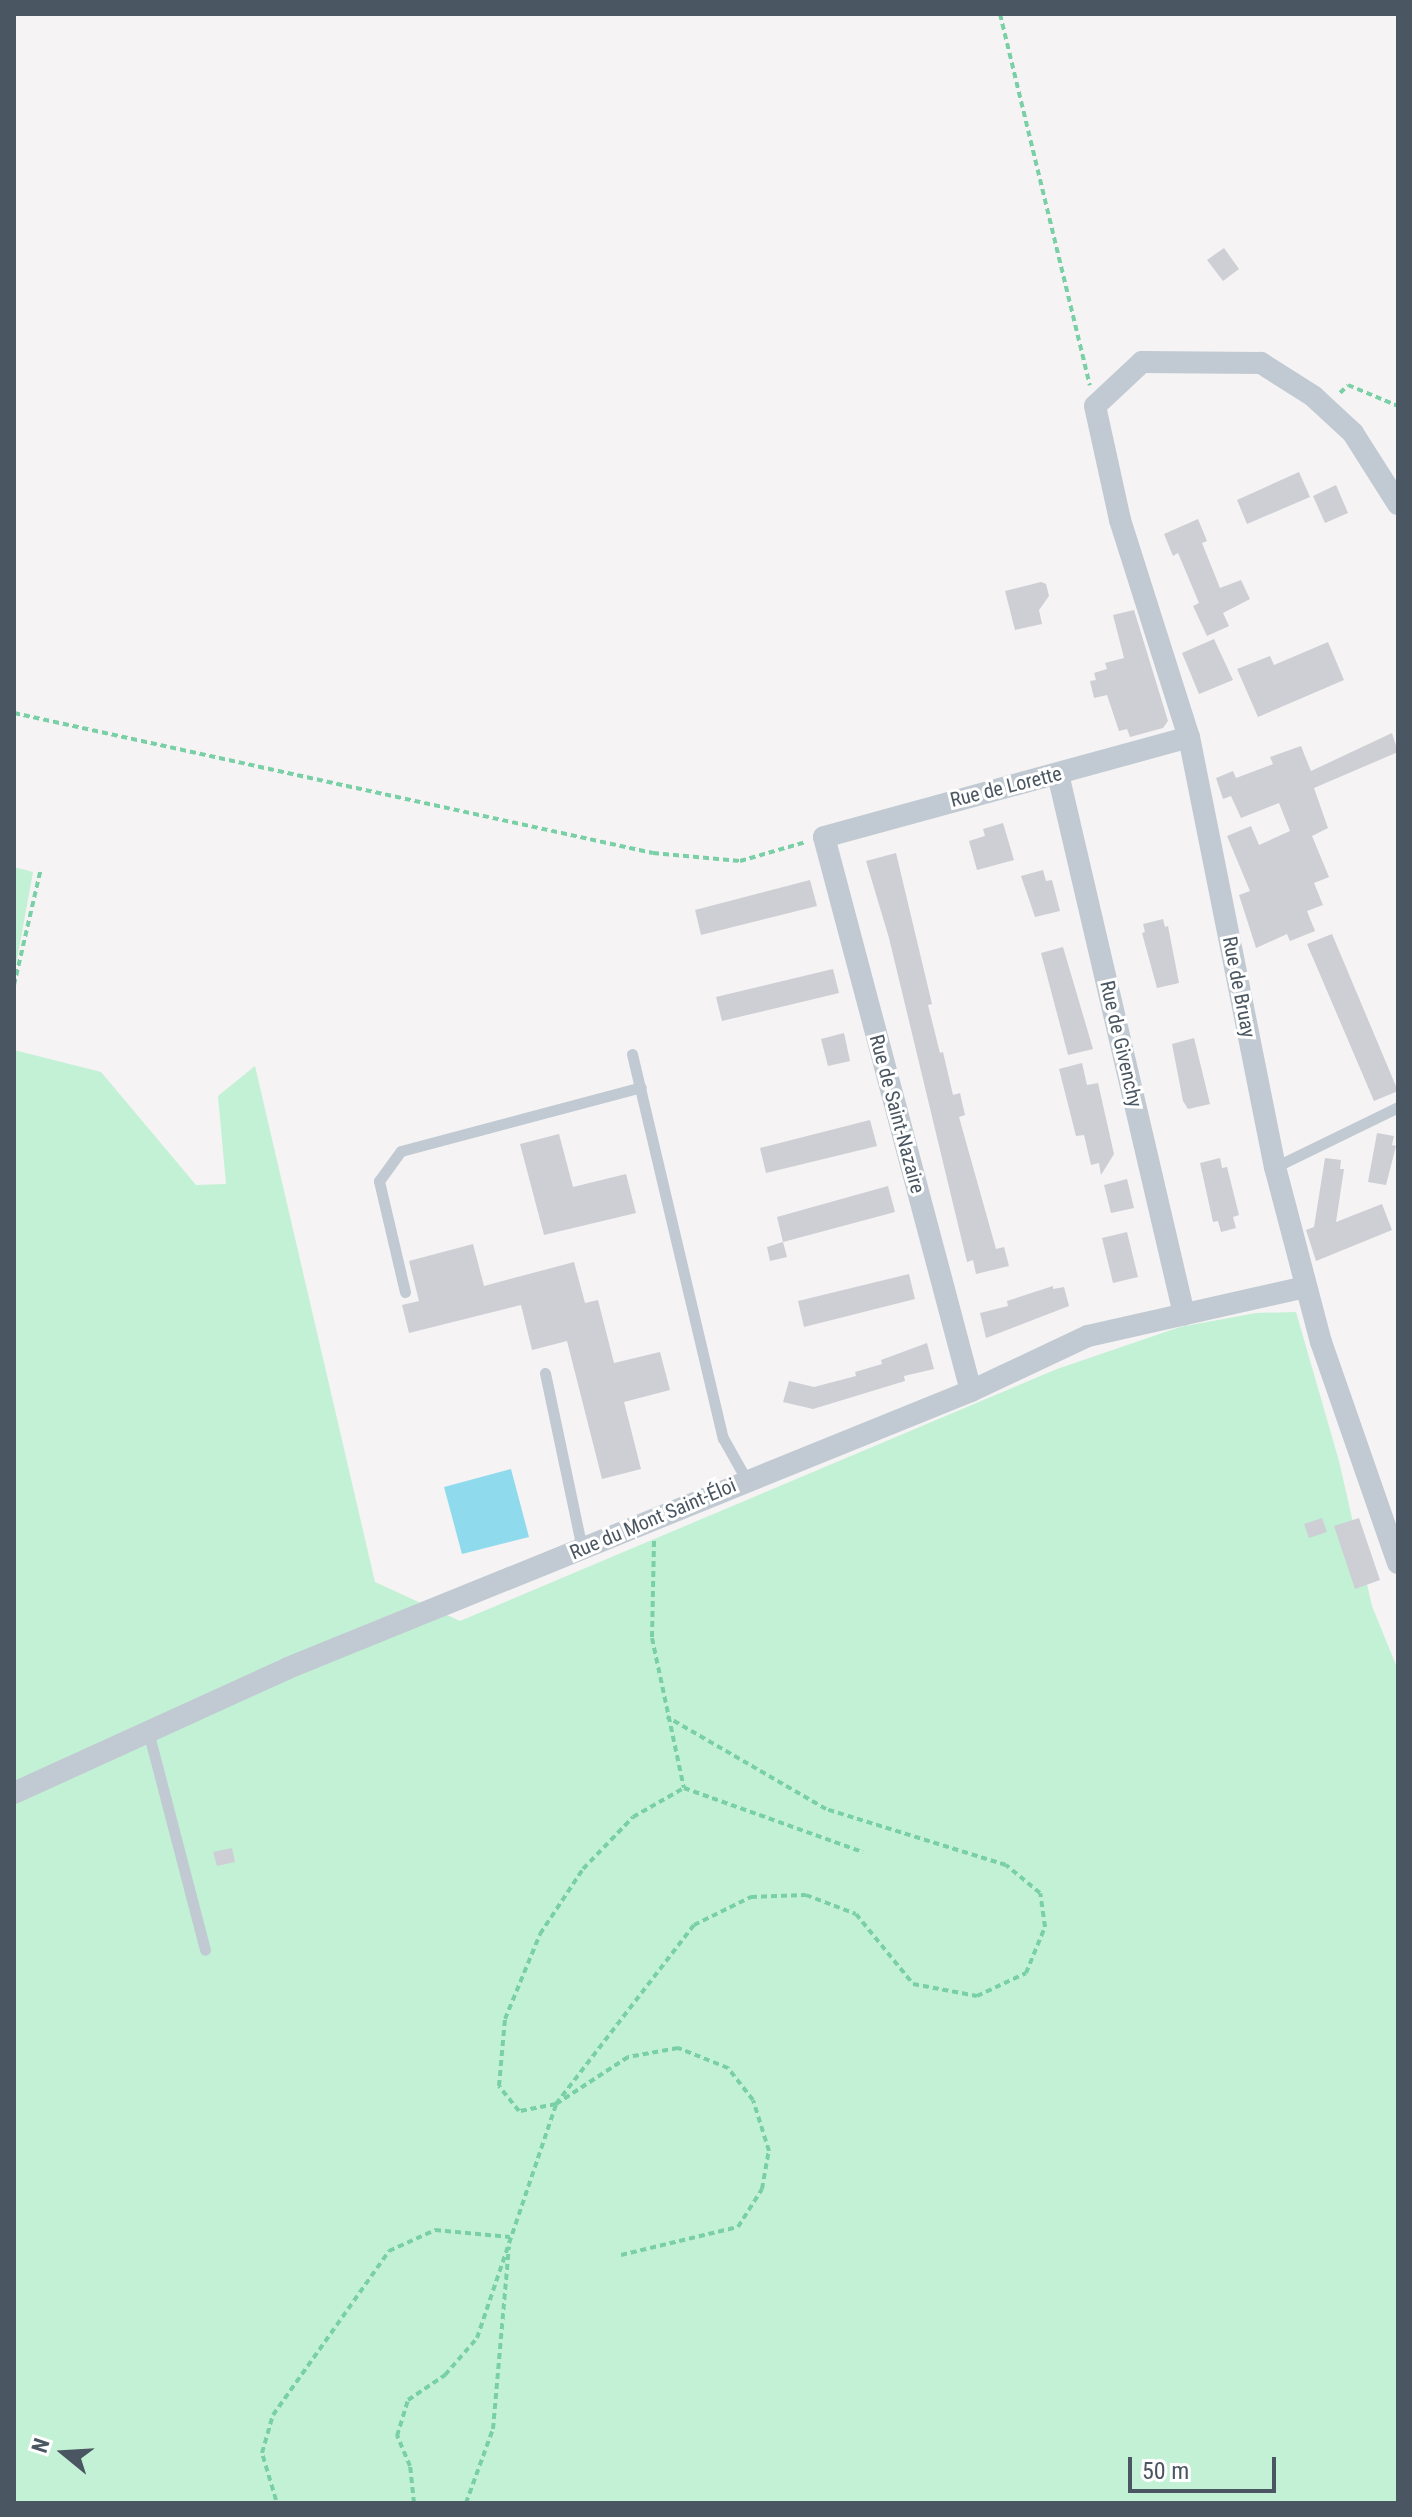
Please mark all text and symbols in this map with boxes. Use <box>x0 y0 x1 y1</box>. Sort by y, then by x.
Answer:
street label: Rue de Lorette <box>948 762 1064 812</box>
street label: Rue de Bruay <box>1217 934 1261 1040</box>
street label: Rue de Givenchy <box>1095 978 1147 1110</box>
street label: Rue de Saint-Nazaire <box>864 1032 930 1196</box>
street label: Rue du Mont Saint-Éloi <box>566 1473 740 1565</box>
north arrow <box>24 2413 104 2493</box>
text: N <box>27 2435 55 2456</box>
scale bar <box>1132 2441 1280 2491</box>
text: 50 m <box>1142 2457 1189 2485</box>

